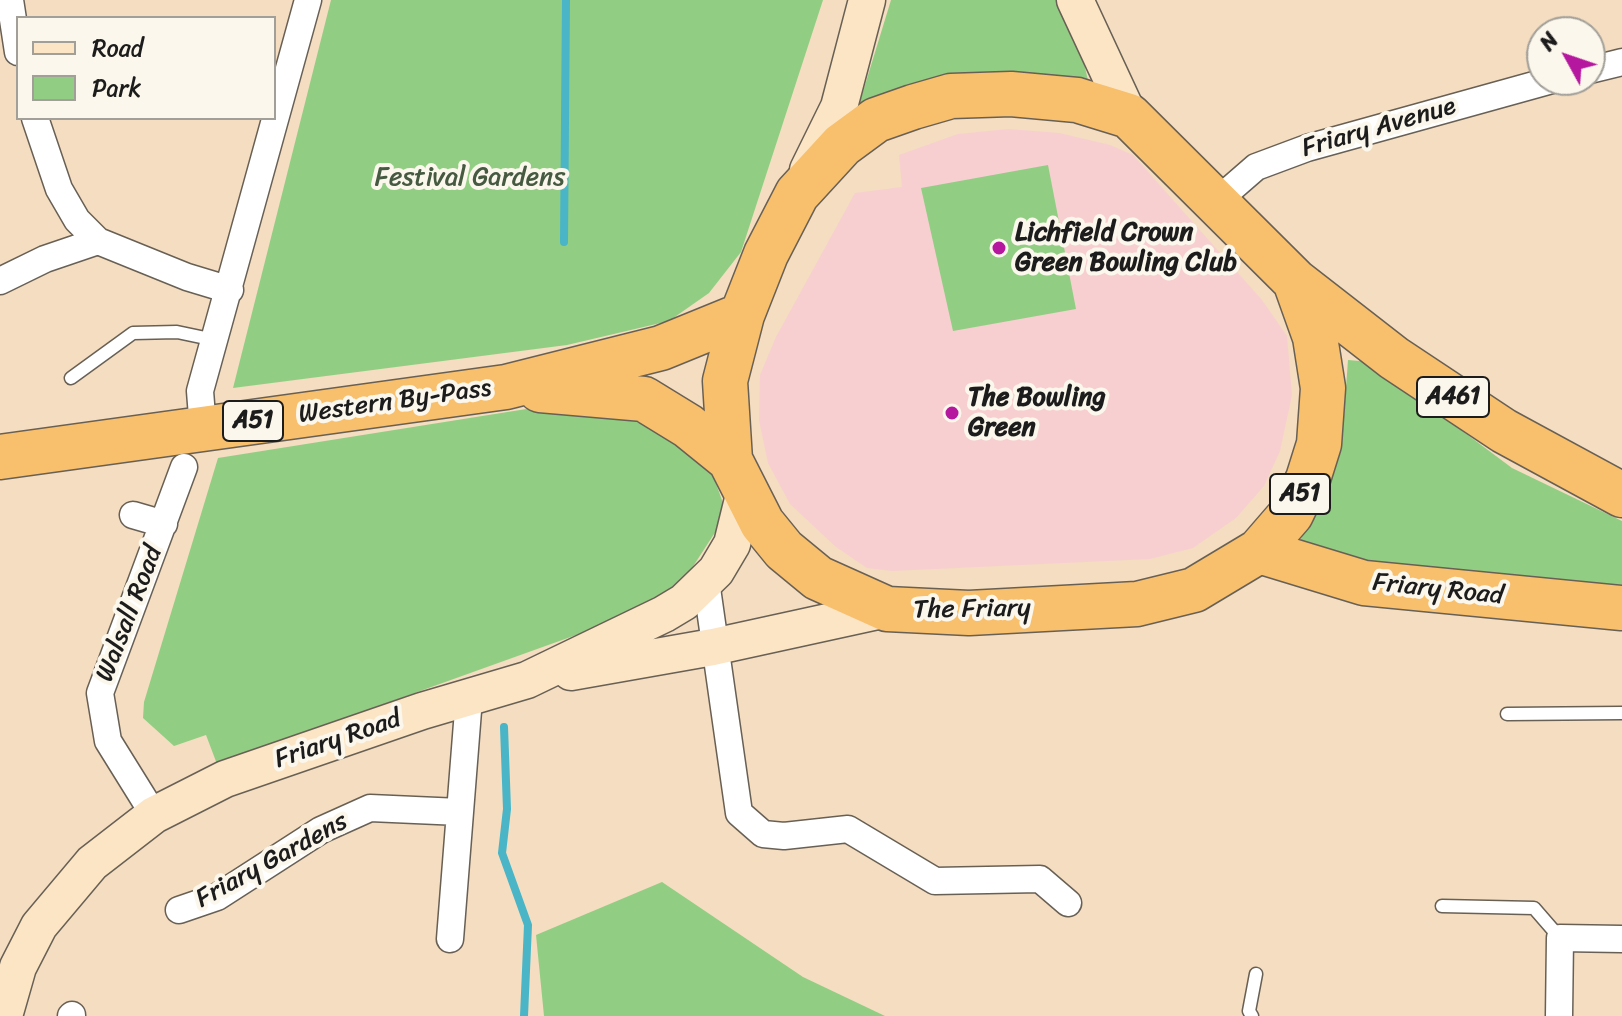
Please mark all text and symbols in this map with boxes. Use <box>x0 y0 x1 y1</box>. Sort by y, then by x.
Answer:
legend <box>16 16 276 120</box>
north arrow <box>1526 16 1606 96</box>
text: N <box>1529 23 1569 60</box>
text: Road <box>92 27 143 69</box>
text: Park <box>92 67 141 109</box>
street label: Friary Avenue <box>1298 91 1460 165</box>
park label: Festival Gardens <box>375 162 565 194</box>
place label: Lichfield Crown Green Bowling Club <box>1015 217 1237 278</box>
marker: Lichfield Crown Green Bowling Club <box>990 239 1008 257</box>
street label: Western By-Pass <box>297 373 493 431</box>
road number: A461 <box>1417 377 1489 417</box>
place label: The Bowling Green <box>968 382 1106 444</box>
road number: A51 <box>223 401 283 441</box>
marker: The Bowling Green <box>943 404 961 422</box>
road number: A51 <box>1270 474 1330 514</box>
street label: Walsall Road <box>90 542 170 686</box>
street label: Friary Road <box>1371 568 1505 612</box>
street label: The Friary <box>913 593 1031 627</box>
street label: Friary Road <box>271 704 405 776</box>
street label: Friary Gardens <box>191 806 353 916</box>

